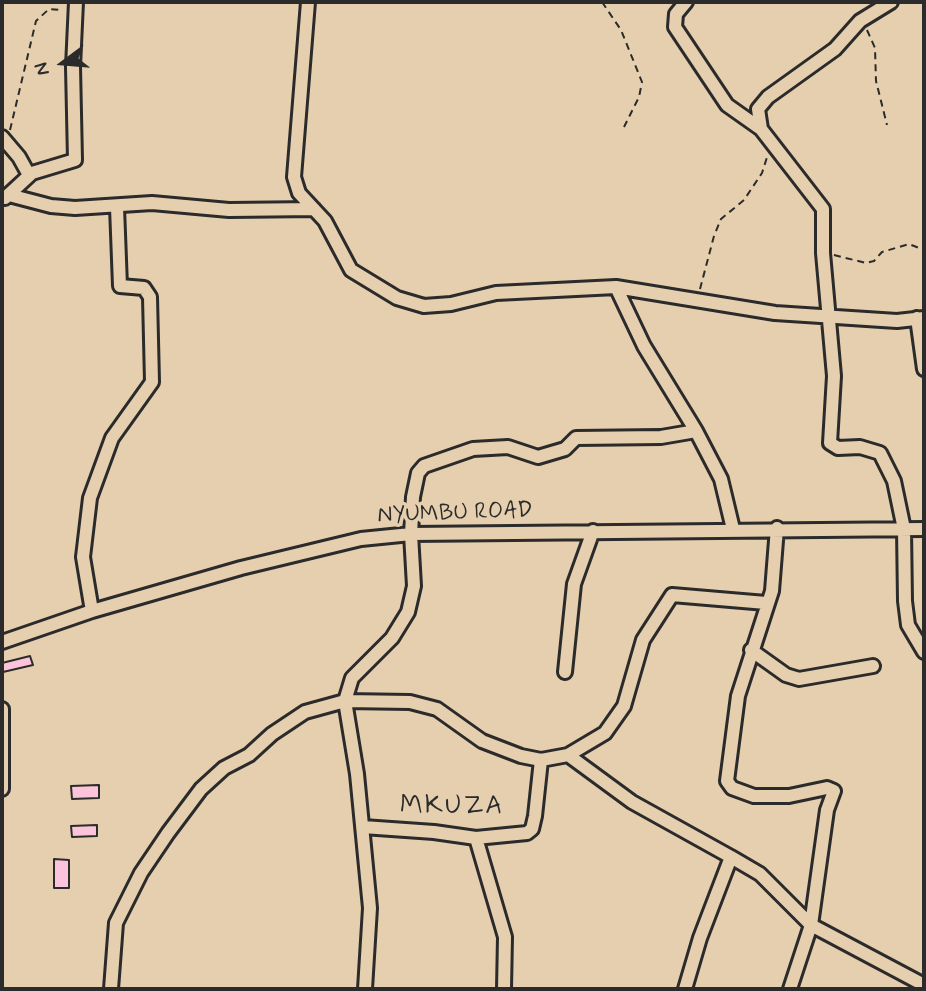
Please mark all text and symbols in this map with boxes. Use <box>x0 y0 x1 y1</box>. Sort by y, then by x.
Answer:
north arrow <box>28 28 98 98</box>
text: N <box>29 59 56 78</box>
street label: NYUMBU ROAD <box>377 497 533 531</box>
district label: MKUZA <box>401 792 503 824</box>

